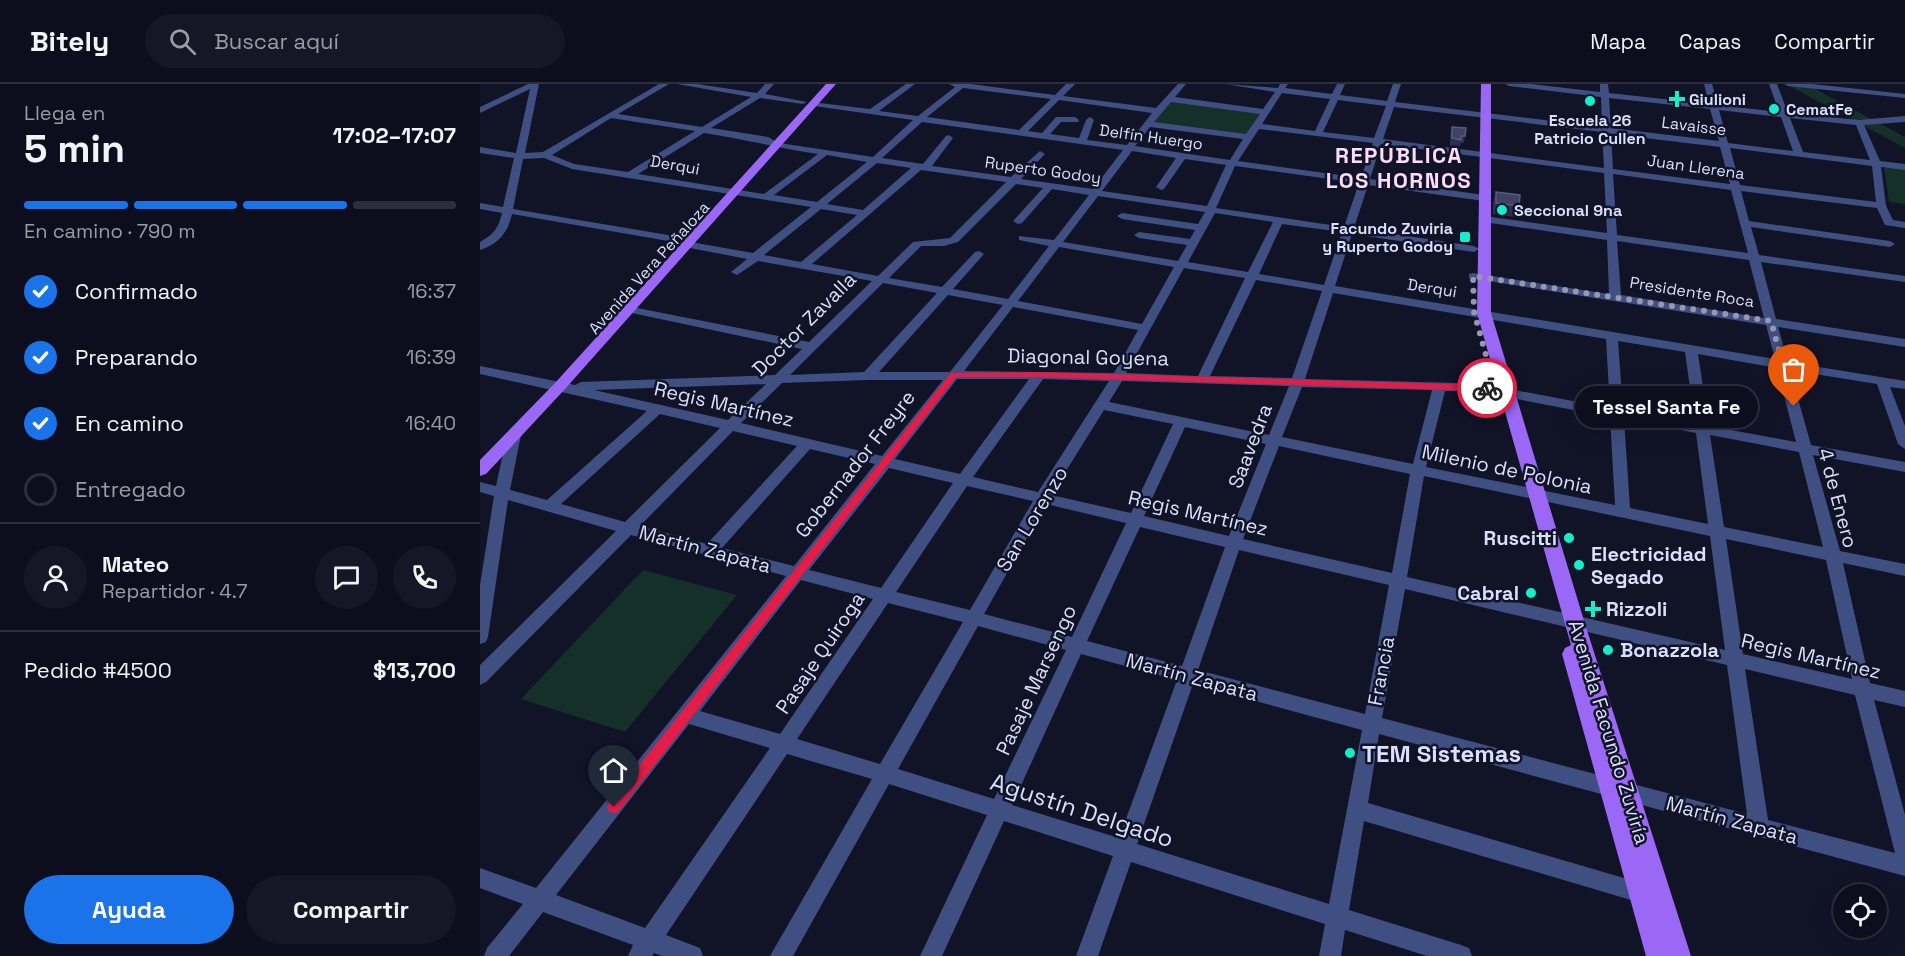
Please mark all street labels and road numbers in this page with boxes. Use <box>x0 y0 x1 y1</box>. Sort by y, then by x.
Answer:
street label: Lavaisse <box>1660 112 1728 140</box>
street label: Delfín Huergo <box>1098 119 1204 155</box>
street label: Derqui <box>649 150 701 180</box>
street label: Juan Llerena <box>1646 150 1746 184</box>
street label: Ruperto Godoy <box>984 151 1102 189</box>
street label: Avenida Vera Peñaloza <box>584 197 714 339</box>
street label: Doctor Zavalla <box>746 266 862 382</box>
street label: Presidente Roca <box>1628 272 1756 312</box>
street label: Derqui <box>1406 274 1458 302</box>
street label: Diagonal Goyena <box>1007 343 1169 371</box>
street label: Regis Martínez <box>652 375 796 433</box>
street label: Gobernador Freyre <box>789 385 921 543</box>
street label: Saavedra <box>1222 400 1278 492</box>
street label: Milenio de Polonia <box>1419 438 1595 500</box>
street label: 4 de Enero <box>1812 445 1864 551</box>
street label: San Lorenzo <box>990 462 1074 576</box>
street label: Regis Martínez <box>1126 484 1270 542</box>
street label: Martín Zapata <box>636 519 774 579</box>
street label: Pasaje Quiroga <box>770 587 870 719</box>
street label: Pasaje Marsengo <box>990 601 1082 759</box>
street label: Avenida Facundo Zuviría <box>1562 617 1656 847</box>
street label: Regis Martínez <box>1739 627 1883 685</box>
street label: Francia <box>1362 634 1400 708</box>
street label: Martín Zapata <box>1123 647 1261 707</box>
street label: Agustín Delgado <box>987 766 1177 854</box>
street label: Martín Zapata <box>1663 790 1801 850</box>

